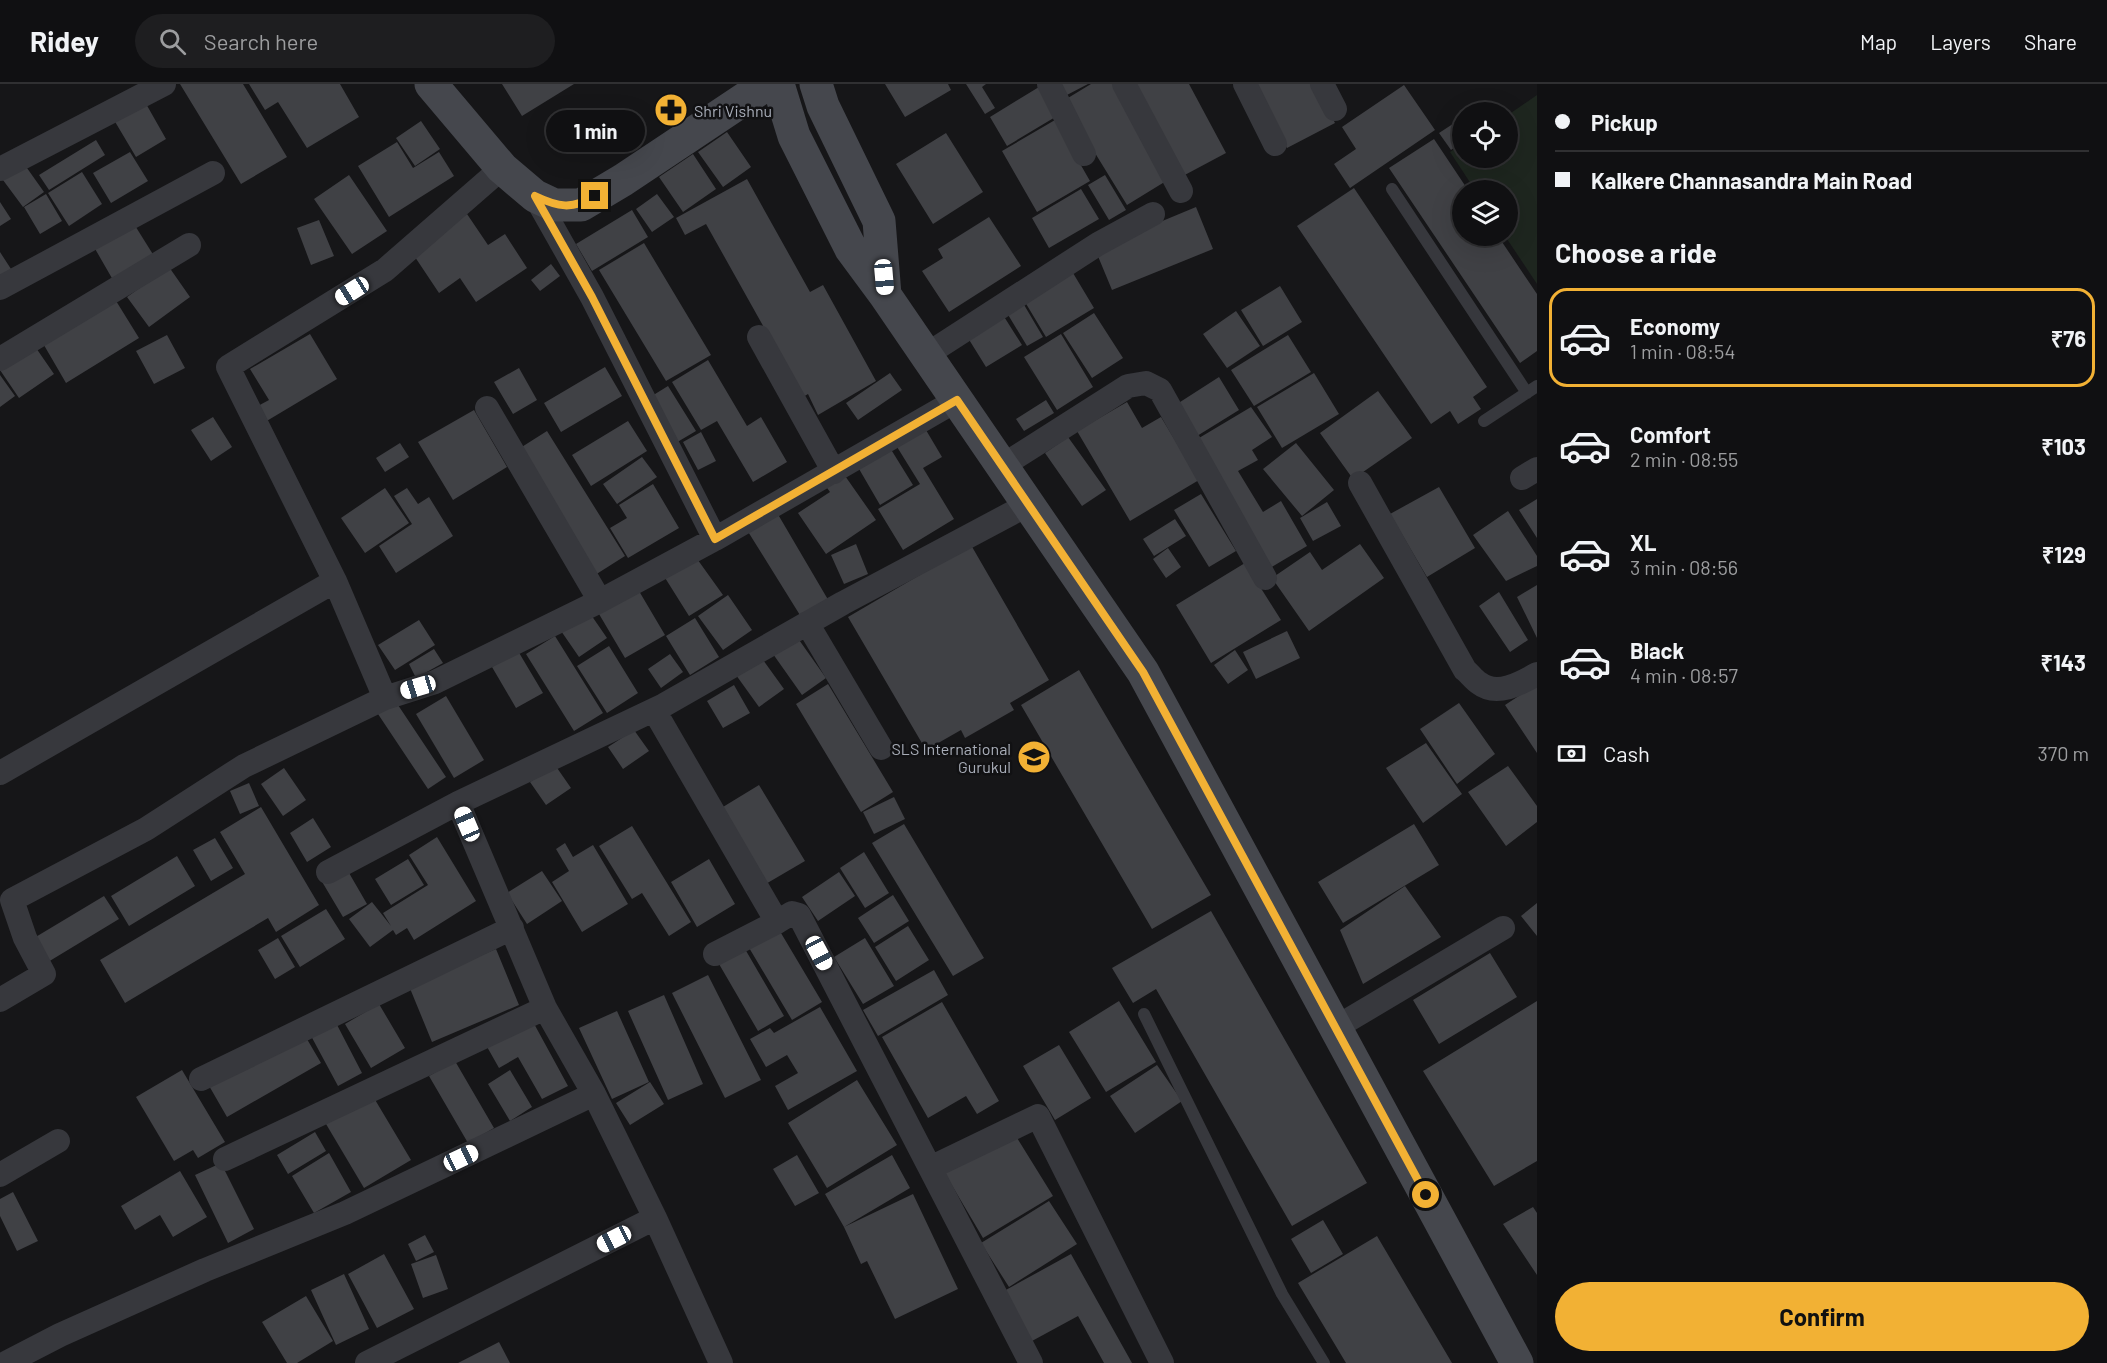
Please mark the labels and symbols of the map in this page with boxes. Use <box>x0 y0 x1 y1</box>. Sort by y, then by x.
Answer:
pharmacy icon: Shri Vishnu <box>653 92 689 128</box>
place label: Shri Vishnu <box>694 101 772 120</box>
callout: 1 min <box>546 109 644 151</box>
route end <box>581 182 608 209</box>
car <box>873 258 895 296</box>
car <box>332 274 372 308</box>
car <box>398 673 438 701</box>
place label: SLS International Gurukul <box>891 739 1011 776</box>
school or university icon: SLS International Gurukul <box>1016 739 1052 775</box>
car <box>452 804 482 844</box>
car <box>803 933 835 973</box>
car <box>441 1142 481 1174</box>
route start <box>1412 1181 1439 1208</box>
car <box>594 1223 634 1255</box>

